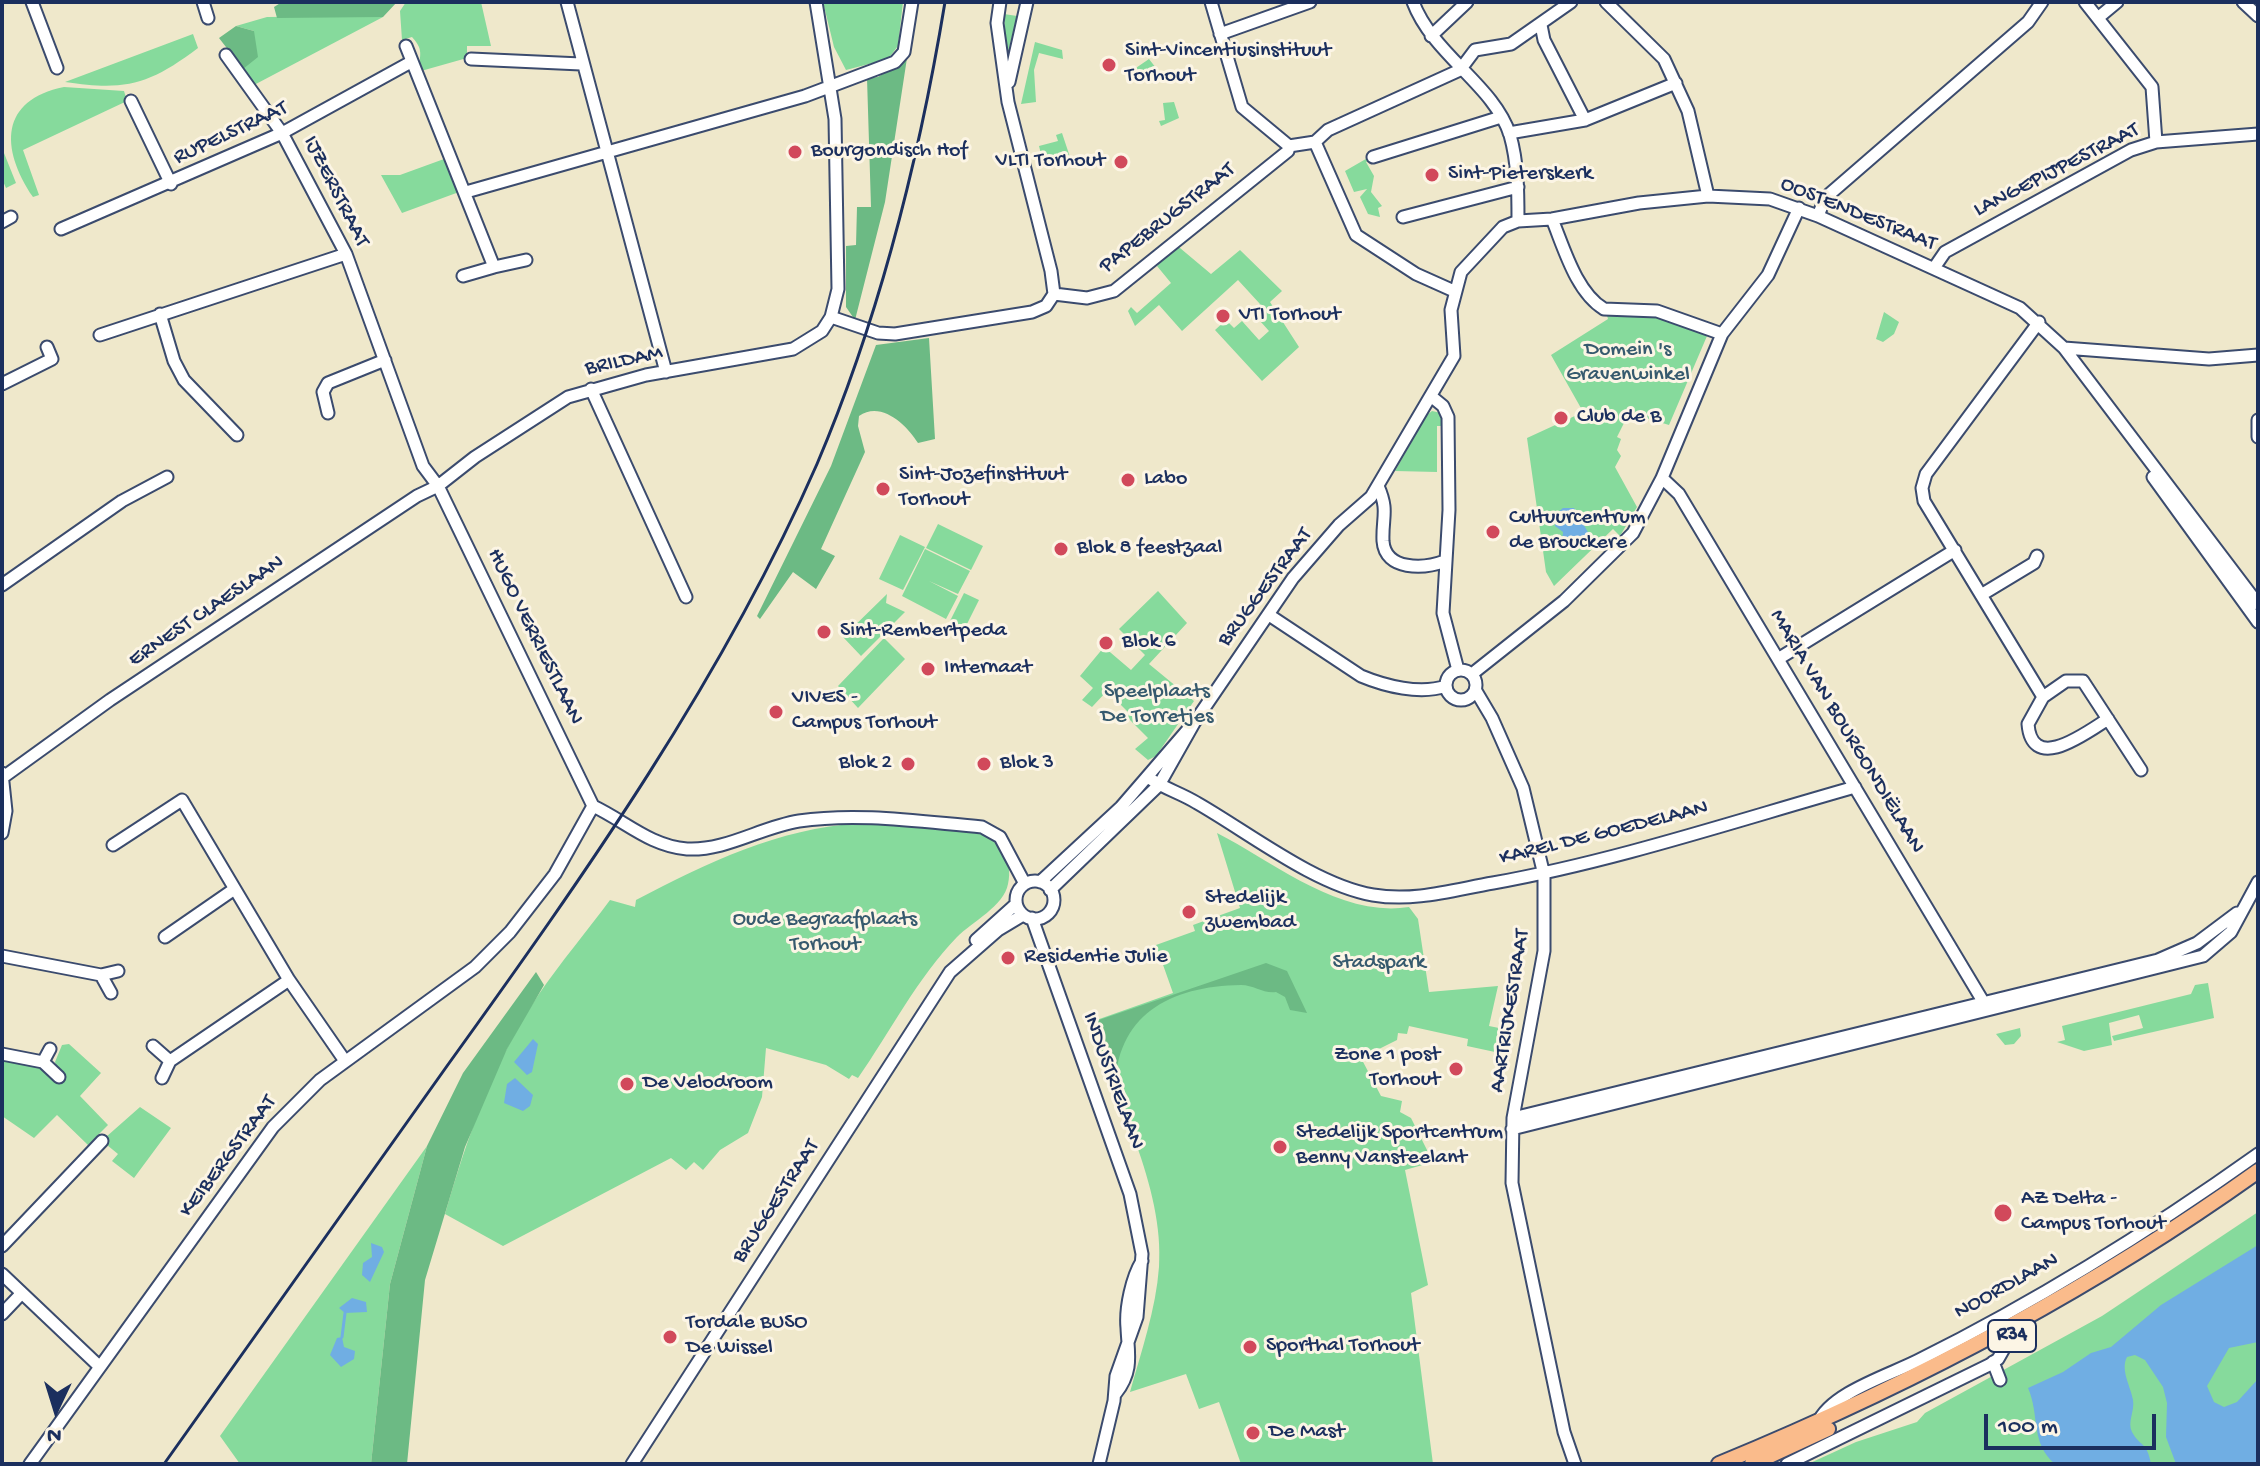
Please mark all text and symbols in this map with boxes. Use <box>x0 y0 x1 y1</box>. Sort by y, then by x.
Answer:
place label: Sint-Vincentiusinstituut Torhout <box>1125 39 1331 90</box>
marker: Sint-Vincentiusinstituut Torhout <box>1100 56 1118 74</box>
street label: RUPELSTRAAT <box>170 96 292 172</box>
street label: LANGEPIJPESTRAAT <box>1970 118 2144 224</box>
street label: IJZERSTRAAT <box>296 132 374 252</box>
place label: Bourgondisch Hof <box>811 139 967 165</box>
marker: Bourgondisch Hof <box>786 143 804 161</box>
place label: VLTI Torhout <box>996 149 1105 175</box>
marker: VLTI Torhout <box>1112 153 1130 171</box>
street label: PAPEBRUGSTRAAT <box>1095 158 1241 280</box>
place label: Sint-Pieterskerk <box>1448 162 1593 188</box>
marker: Sint-Pieterskerk <box>1423 166 1441 184</box>
street label: OOSTENDESTRAAT <box>1776 172 1940 258</box>
place label: VTI Torhout <box>1239 303 1340 329</box>
marker: VTI Torhout <box>1214 307 1232 325</box>
park label: Domein 's Gravenwinkel <box>1566 338 1690 390</box>
street label: BRILDAM <box>583 341 665 383</box>
place label: Club de B <box>1577 405 1662 431</box>
marker: Club de B <box>1552 409 1570 427</box>
place label: Sint-Jozefinstituut Torhout <box>899 463 1067 514</box>
place label: Labo <box>1144 467 1187 493</box>
marker: Labo <box>1119 471 1137 489</box>
marker: Sint-Jozefinstituut Torhout <box>874 480 892 498</box>
place label: Cultuurcentrum de Brouckere <box>1509 506 1646 558</box>
marker: Cultuurcentrum de Brouckere <box>1484 523 1502 541</box>
street label: BRUGGESTRAAT <box>1213 524 1319 652</box>
place label: Blok 8 feestzaal <box>1077 536 1222 562</box>
marker: Blok 8 feestzaal <box>1052 540 1070 558</box>
street label: HUGO VERRIESTLAAN <box>480 545 588 729</box>
street label: ERNEST CLAESLAAN <box>124 550 290 674</box>
street label: MARIA VAN BOURGONDIËLAAN <box>1763 605 1929 859</box>
place label: Sint-Rembertpeda <box>840 619 1007 645</box>
marker: Sint-Rembertpeda <box>815 623 833 641</box>
place label: Blok 6 <box>1122 630 1176 656</box>
marker: Blok 6 <box>1097 634 1115 652</box>
place label: Internaat <box>944 656 1032 682</box>
marker: Internaat <box>919 660 937 678</box>
park label: Speelplaats De Torretjes <box>1101 680 1213 732</box>
place label: VIVES - Campus Torhout <box>792 686 936 738</box>
marker: VIVES - Campus Torhout <box>767 703 785 721</box>
place label: Blok 2 <box>839 751 892 777</box>
place label: Blok 3 <box>1000 751 1054 777</box>
marker: Blok 2 <box>899 755 917 773</box>
marker: Blok 3 <box>975 755 993 773</box>
street label: KAREL DE GOEDELAAN <box>1497 795 1711 873</box>
place label: Stedelijk zwembad <box>1205 886 1295 938</box>
marker: Stedelijk zwembad <box>1180 903 1198 921</box>
park label: Oude Begraafplaats Torhout <box>733 908 917 960</box>
street label: AARTRIJKESTRAAT <box>1485 928 1537 1094</box>
place label: Residentie Julie <box>1024 945 1168 971</box>
marker: Residentie Julie <box>999 949 1017 967</box>
park label: Stadspark <box>1332 951 1426 977</box>
street label: INDUSTRIELAAN <box>1075 1009 1149 1153</box>
place label: Zone 1 post Torhout <box>1334 1043 1440 1094</box>
marker: Zone 1 post Torhout <box>1447 1060 1465 1078</box>
place label: De Velodroom <box>643 1071 773 1097</box>
marker: De Velodroom <box>618 1075 636 1093</box>
street label: KEIBERGSTRAAT <box>175 1091 283 1223</box>
place label: Stedelijk Sportcentrum Benny Vansteelant <box>1296 1121 1503 1172</box>
street label: BRUGGESTRAAT <box>727 1135 827 1269</box>
marker: Stedelijk Sportcentrum Benny Vansteelant <box>1271 1138 1289 1156</box>
place label: AZ Delta - Campus Torhout <box>2021 1187 2165 1238</box>
marker: AZ Delta - Campus Torhout <box>1992 1202 2014 1224</box>
street label: NOORDLAAN <box>1950 1248 2064 1326</box>
place label: Tordale BUSO De Wissel <box>686 1311 808 1362</box>
road number: R34 <box>1988 1320 2036 1352</box>
marker: Tordale BUSO De Wissel <box>661 1328 679 1346</box>
place label: Sporthal Torhout <box>1266 1334 1420 1360</box>
marker: Sporthal Torhout <box>1241 1338 1259 1356</box>
north arrow <box>16 1370 96 1450</box>
scale bar <box>1988 1398 2160 1448</box>
text: 100 m <box>1998 1413 2058 1442</box>
text: N <box>46 1420 62 1447</box>
place label: De Mast <box>1269 1420 1344 1446</box>
marker: De Mast <box>1244 1424 1262 1442</box>

